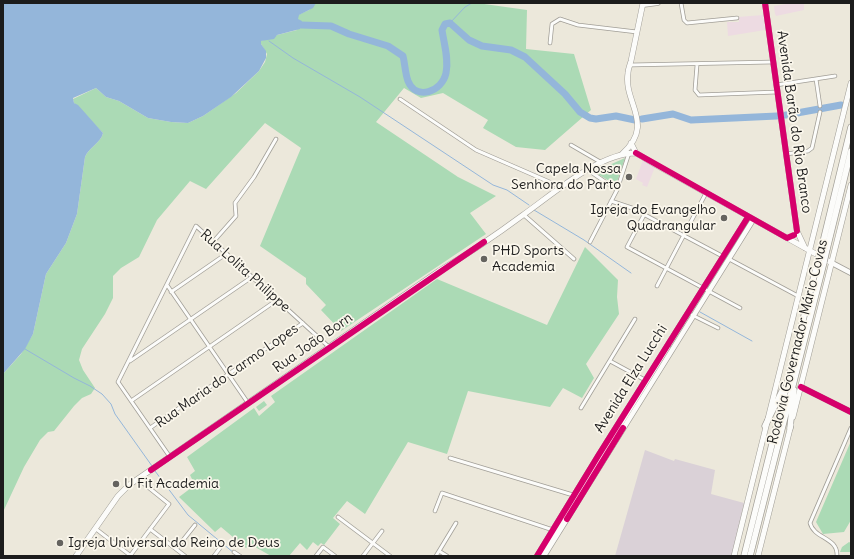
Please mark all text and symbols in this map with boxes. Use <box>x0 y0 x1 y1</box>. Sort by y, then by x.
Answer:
street label: Avenida Barão do Rio Branco <box>773 30 815 214</box>
place label: Capela Nossa Senhora do Parto <box>511 161 621 194</box>
marker: Capela Nossa Senhora do Parto <box>624 172 634 182</box>
place label: Igreja do Evangelho Quadrangular <box>590 202 716 234</box>
marker: Igreja do Evangelho Quadrangular <box>719 213 729 223</box>
street label: Rua Lolita Philippe <box>197 226 293 316</box>
street label: Rodovia Governador Mário Covas <box>764 238 832 446</box>
place label: PHD Sports Academia <box>492 243 564 276</box>
marker: PHD Sports Academia <box>479 254 489 264</box>
street label: Rua João Born <box>270 309 356 377</box>
street label: Rua Maria do Carmo Lopes <box>152 320 302 432</box>
street label: Avenida Elza Lucchi <box>591 322 671 436</box>
place label: U Fit Academia <box>124 476 219 492</box>
marker: U Fit Academia <box>111 479 121 489</box>
place label: Igreja Universal do Reino de Deus <box>68 535 280 551</box>
marker: Igreja Universal do Reino de Deus <box>55 538 65 548</box>

